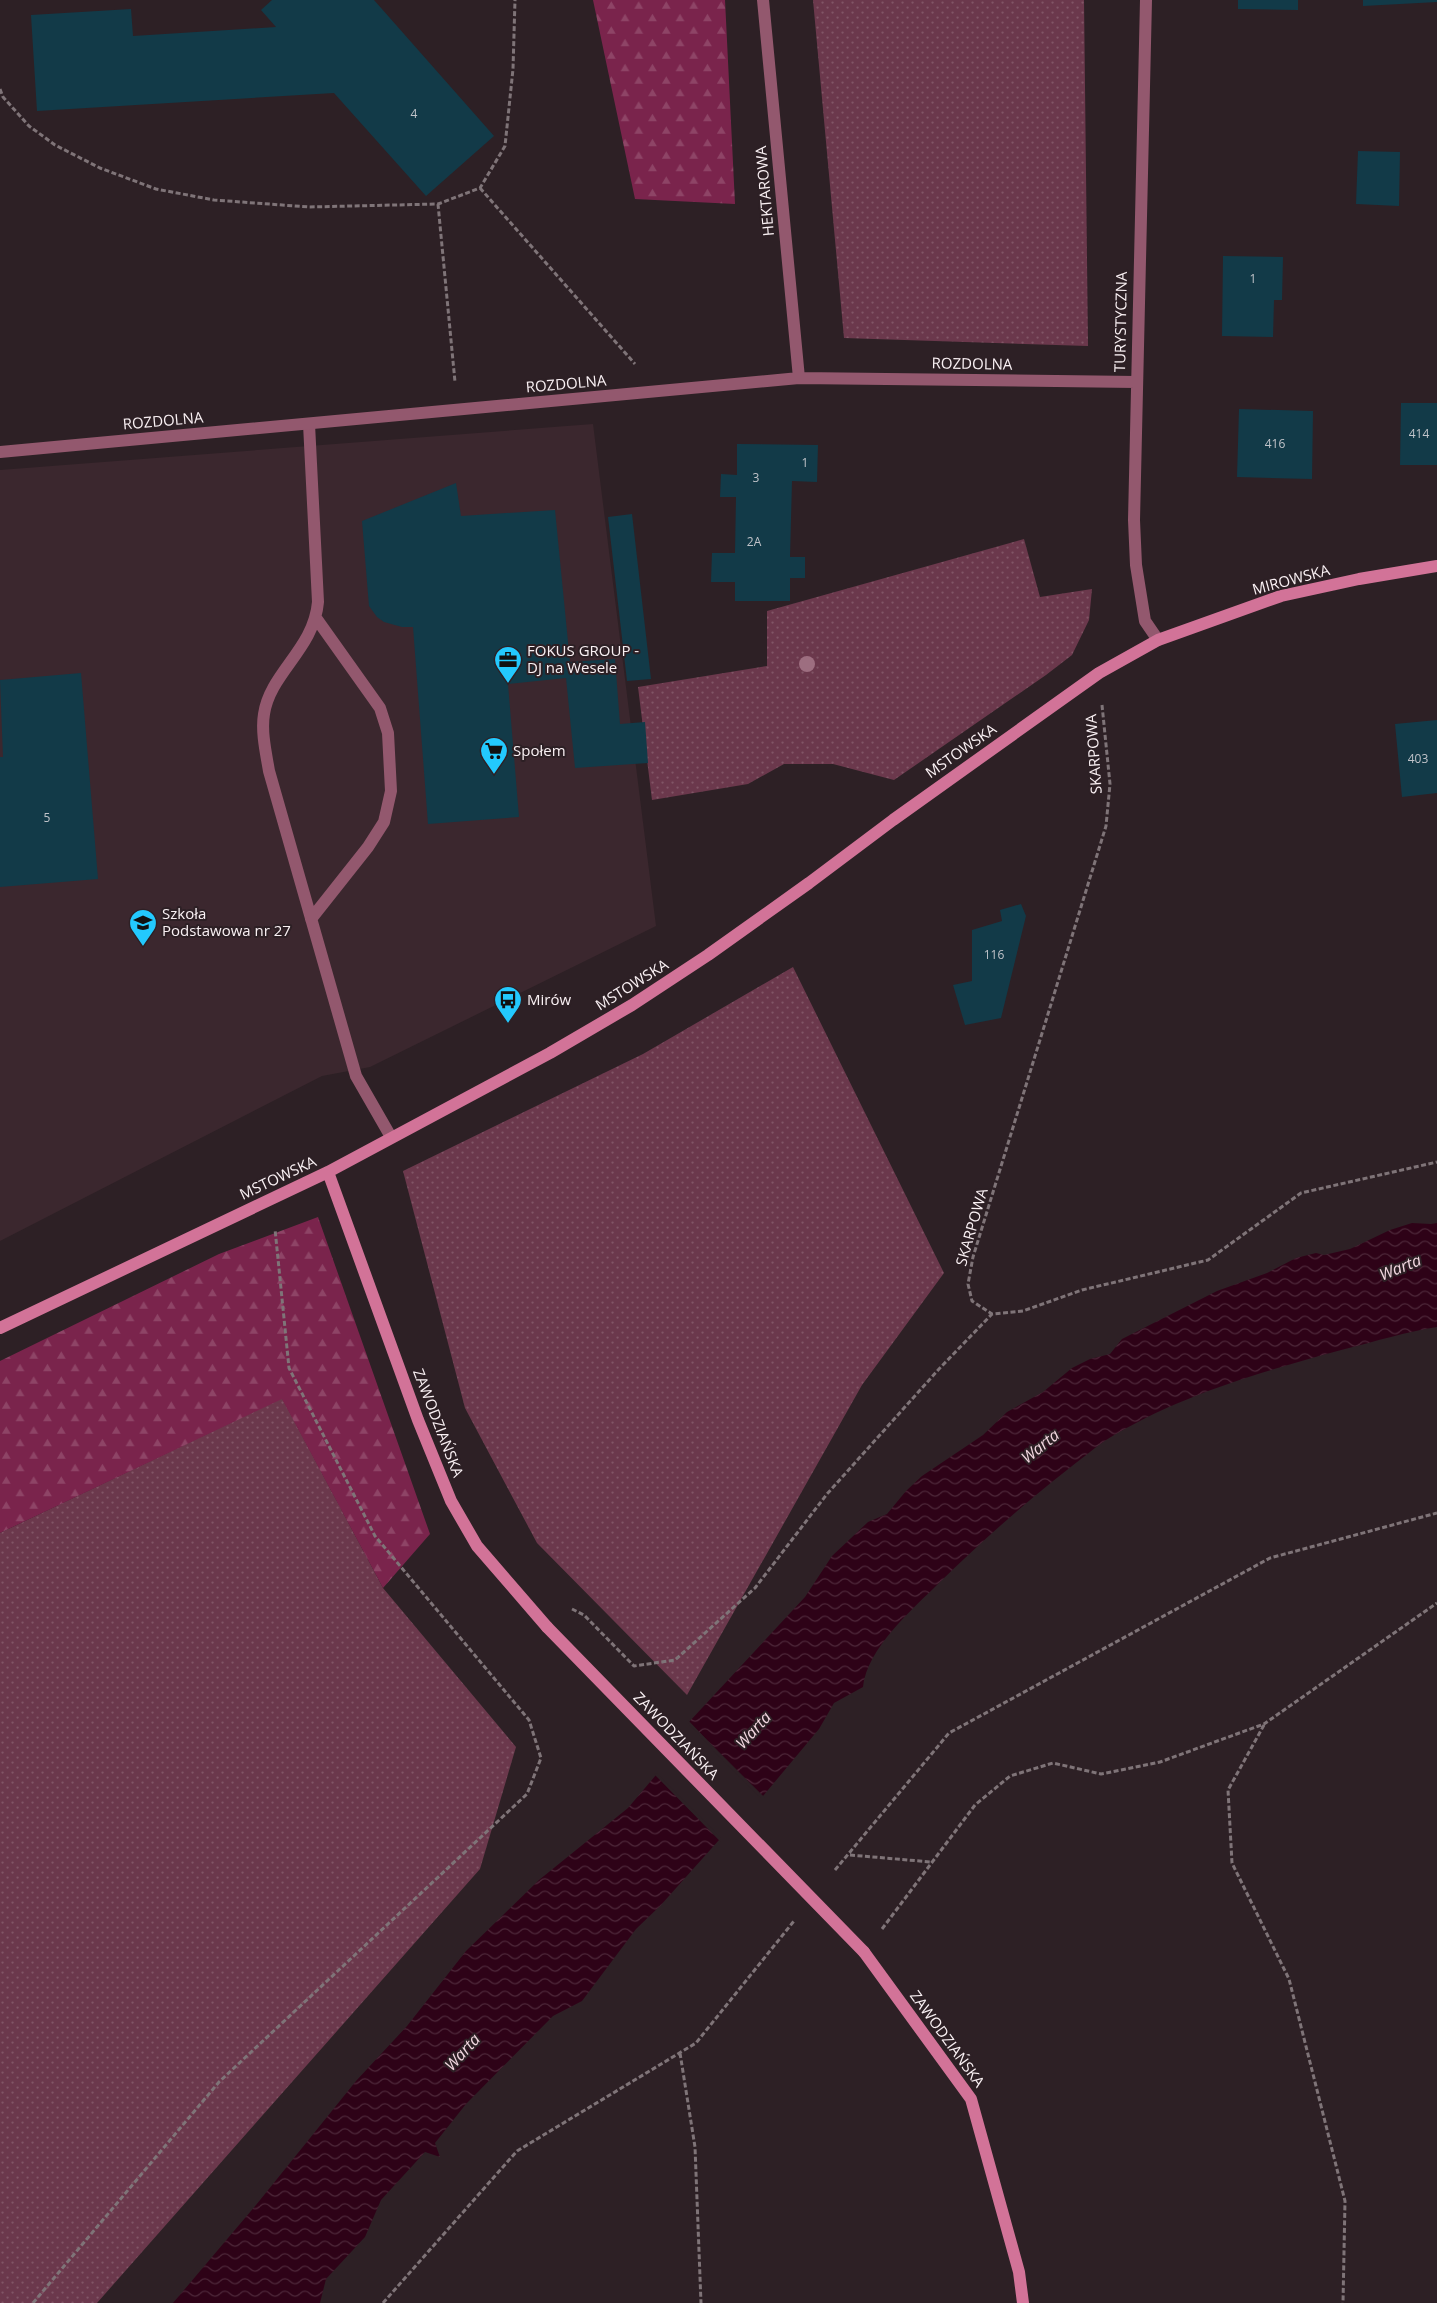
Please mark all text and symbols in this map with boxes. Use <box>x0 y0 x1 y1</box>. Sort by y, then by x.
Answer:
house number: 4 <box>411 105 418 122</box>
street label: HEKTAROWA <box>750 145 778 237</box>
house number: 1 <box>1250 270 1256 287</box>
street label: TURYSTYCZNA <box>1109 271 1131 372</box>
street label: ROZDOLNA <box>932 352 1013 374</box>
street label: ROZDOLNA <box>525 369 607 396</box>
street label: ROZDOLNA <box>122 406 204 433</box>
house number: 414 <box>1409 425 1429 442</box>
house number: 416 <box>1265 435 1285 452</box>
house number: 1 <box>802 454 808 471</box>
house number: 3 <box>753 469 760 486</box>
house number: 2A <box>747 533 762 550</box>
street label: MIROWSKA <box>1250 559 1332 599</box>
place label: FOKUS GROUP - DJ na Wesele <box>527 640 639 677</box>
office icon: FOKUS GROUP - DJ na Wesele <box>493 645 523 684</box>
street label: SKARPOWA <box>1080 713 1106 795</box>
street label: MSTOWSKA <box>921 718 1000 782</box>
supermarket icon: Społem <box>479 736 509 775</box>
place label: Społem <box>513 740 566 760</box>
house number: 403 <box>1408 750 1428 767</box>
house number: 5 <box>44 809 51 826</box>
place label: Szkoła Podstawowa nr 27 <box>162 903 291 940</box>
school or university icon: Szkoła Podstawowa nr 27 <box>128 908 158 947</box>
house number: 116 <box>984 946 1004 963</box>
street label: MSTOWSKA <box>591 954 672 1014</box>
bus stop icon: Mirów <box>493 985 523 1024</box>
place label: Mirów <box>527 989 571 1009</box>
street label: MSTOWSKA <box>236 1150 320 1204</box>
street label: SKARPOWA <box>950 1185 992 1268</box>
water label: Warta <box>1376 1249 1424 1285</box>
street label: ZAWODZIAŃSKA <box>409 1365 469 1480</box>
water label: Warta <box>1016 1424 1064 1468</box>
street label: ZAWODZIAŃSKA <box>630 1687 724 1784</box>
water label: Warta <box>730 1707 776 1753</box>
street label: ZAWODZIAŃSKA <box>906 1986 990 2091</box>
water label: Warta <box>439 2029 485 2075</box>

